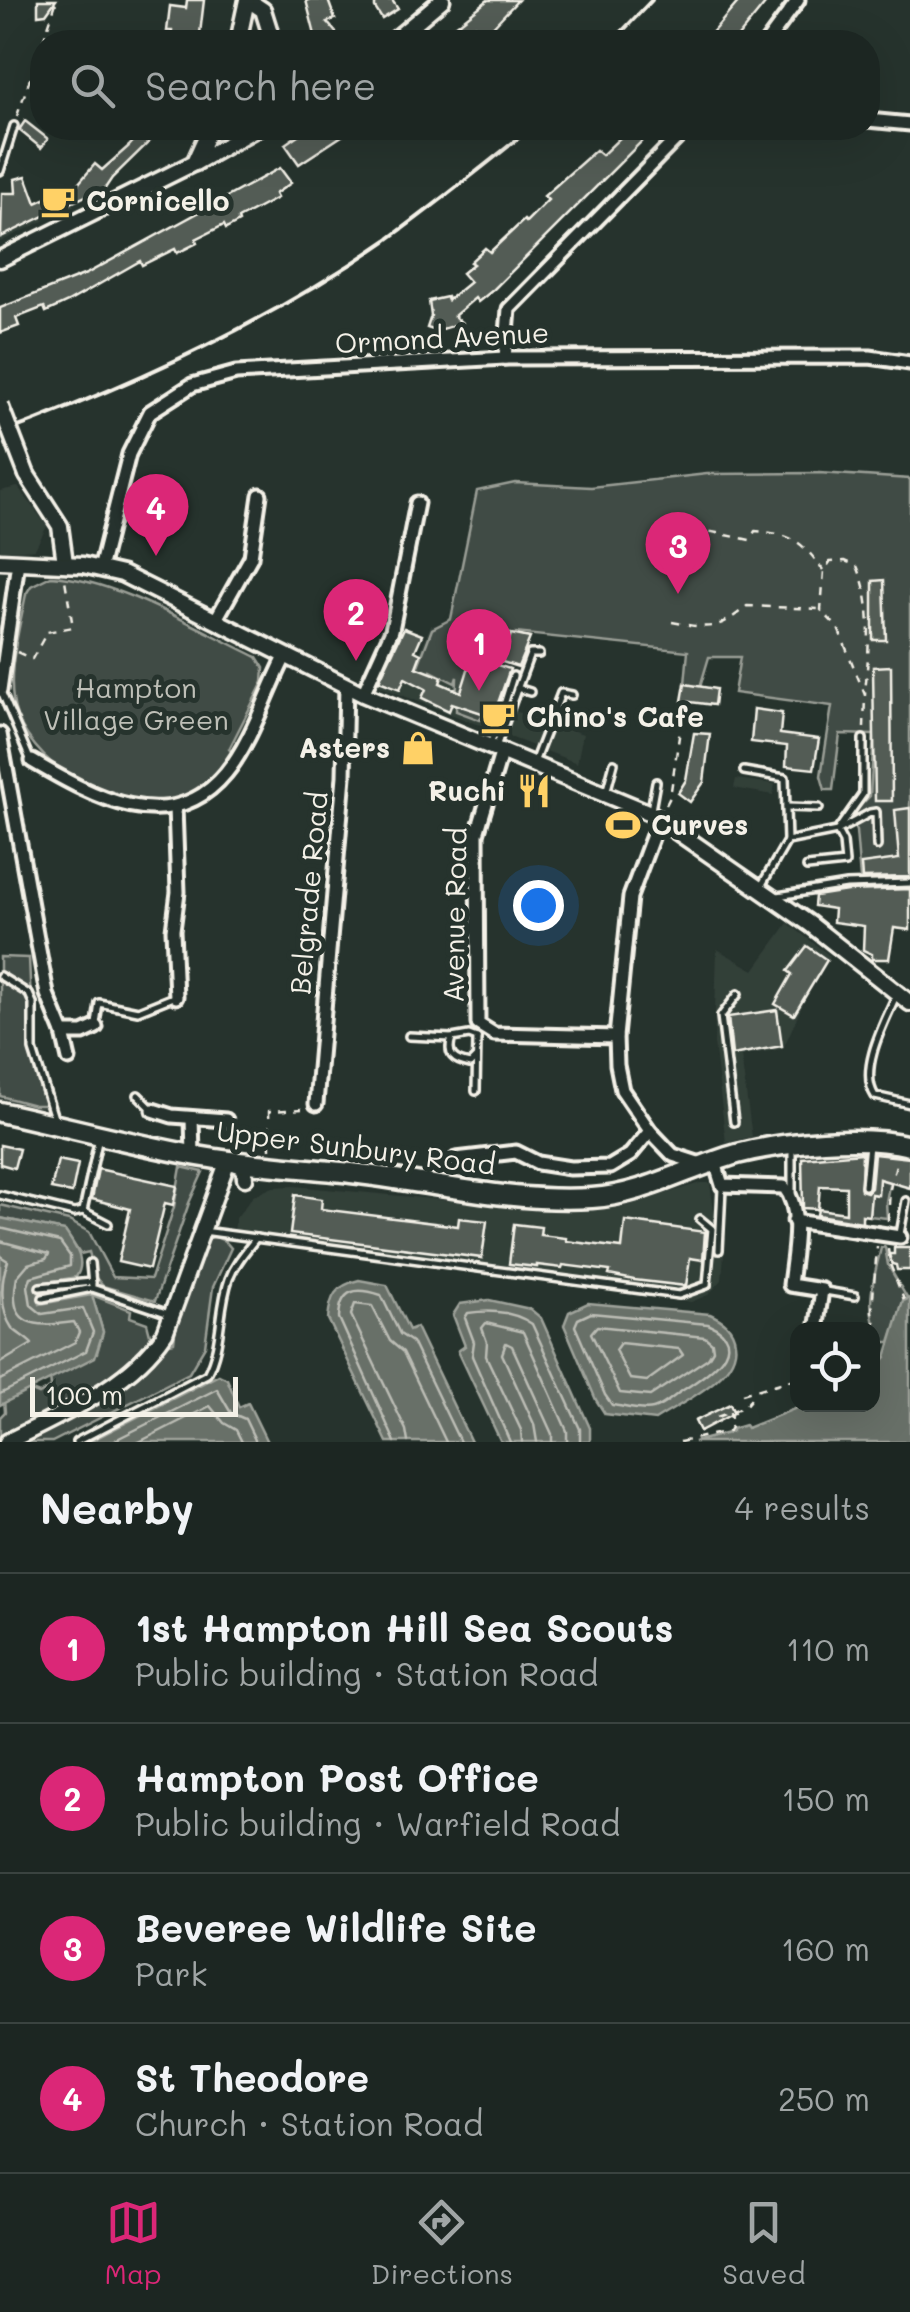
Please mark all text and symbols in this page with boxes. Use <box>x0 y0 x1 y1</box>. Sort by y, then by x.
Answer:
search box <box>30 30 880 140</box>
icon: search <box>65 58 120 113</box>
text: Search here <box>145 60 376 110</box>
cafe icon: Cornicello <box>39 182 77 220</box>
place label: Cornicello <box>86 182 229 218</box>
street label: Ormond Avenue <box>334 313 550 361</box>
pin: 4 <box>124 474 188 556</box>
pin: 3 <box>646 512 710 594</box>
pin: 2 <box>324 578 388 661</box>
pin: 1 <box>446 608 512 691</box>
park label: Hampton Village Green <box>43 669 229 737</box>
cafe icon: Chino's Cafe <box>479 698 517 736</box>
place label: Chino's Cafe <box>526 698 704 734</box>
place label: Asters <box>299 729 390 765</box>
shop icon: Asters <box>399 729 437 767</box>
place label: Ruchi <box>428 772 506 808</box>
restaurant icon: Ruchi <box>515 772 553 810</box>
street label: Belgrade Road <box>281 790 335 996</box>
sports icon: Curves <box>604 806 642 844</box>
place label: Curves <box>651 806 748 842</box>
street label: Avenue Road <box>434 827 474 1003</box>
your location <box>513 880 564 931</box>
street label: Upper Sunbury Road <box>215 1112 498 1182</box>
map controls <box>790 1322 880 1412</box>
button: locate <box>790 1322 880 1412</box>
scale bar <box>30 1372 238 1416</box>
text: 100 m <box>45 1376 123 1412</box>
text: Nearby <box>40 1480 194 1535</box>
text: 4 results <box>734 1486 870 1528</box>
text: 1st Hampton Hill Sea Scouts <box>135 1602 673 1652</box>
text: 1 <box>65 1627 80 1669</box>
text: 110 m <box>786 1627 870 1669</box>
text: Public building · Station Road <box>135 1652 598 1694</box>
text: Hampton Post Office <box>135 1752 539 1802</box>
text: 2 <box>64 1777 81 1819</box>
text: 150 m <box>782 1777 870 1819</box>
text: Public building · Warfield Road <box>135 1802 620 1844</box>
text: Beveree Wildlife Site <box>135 1902 537 1952</box>
text: 3 <box>63 1927 82 1969</box>
text: 160 m <box>781 1927 870 1969</box>
text: Park <box>135 1952 208 1994</box>
text: St Theodore <box>135 2052 369 2102</box>
text: 4 <box>62 2077 83 2119</box>
text: 250 m <box>778 2077 870 2119</box>
text: Church · Station Road <box>135 2102 483 2144</box>
tab: Map <box>105 2195 162 2291</box>
tab: Directions <box>371 2195 513 2291</box>
tab: Saved <box>722 2195 805 2291</box>

